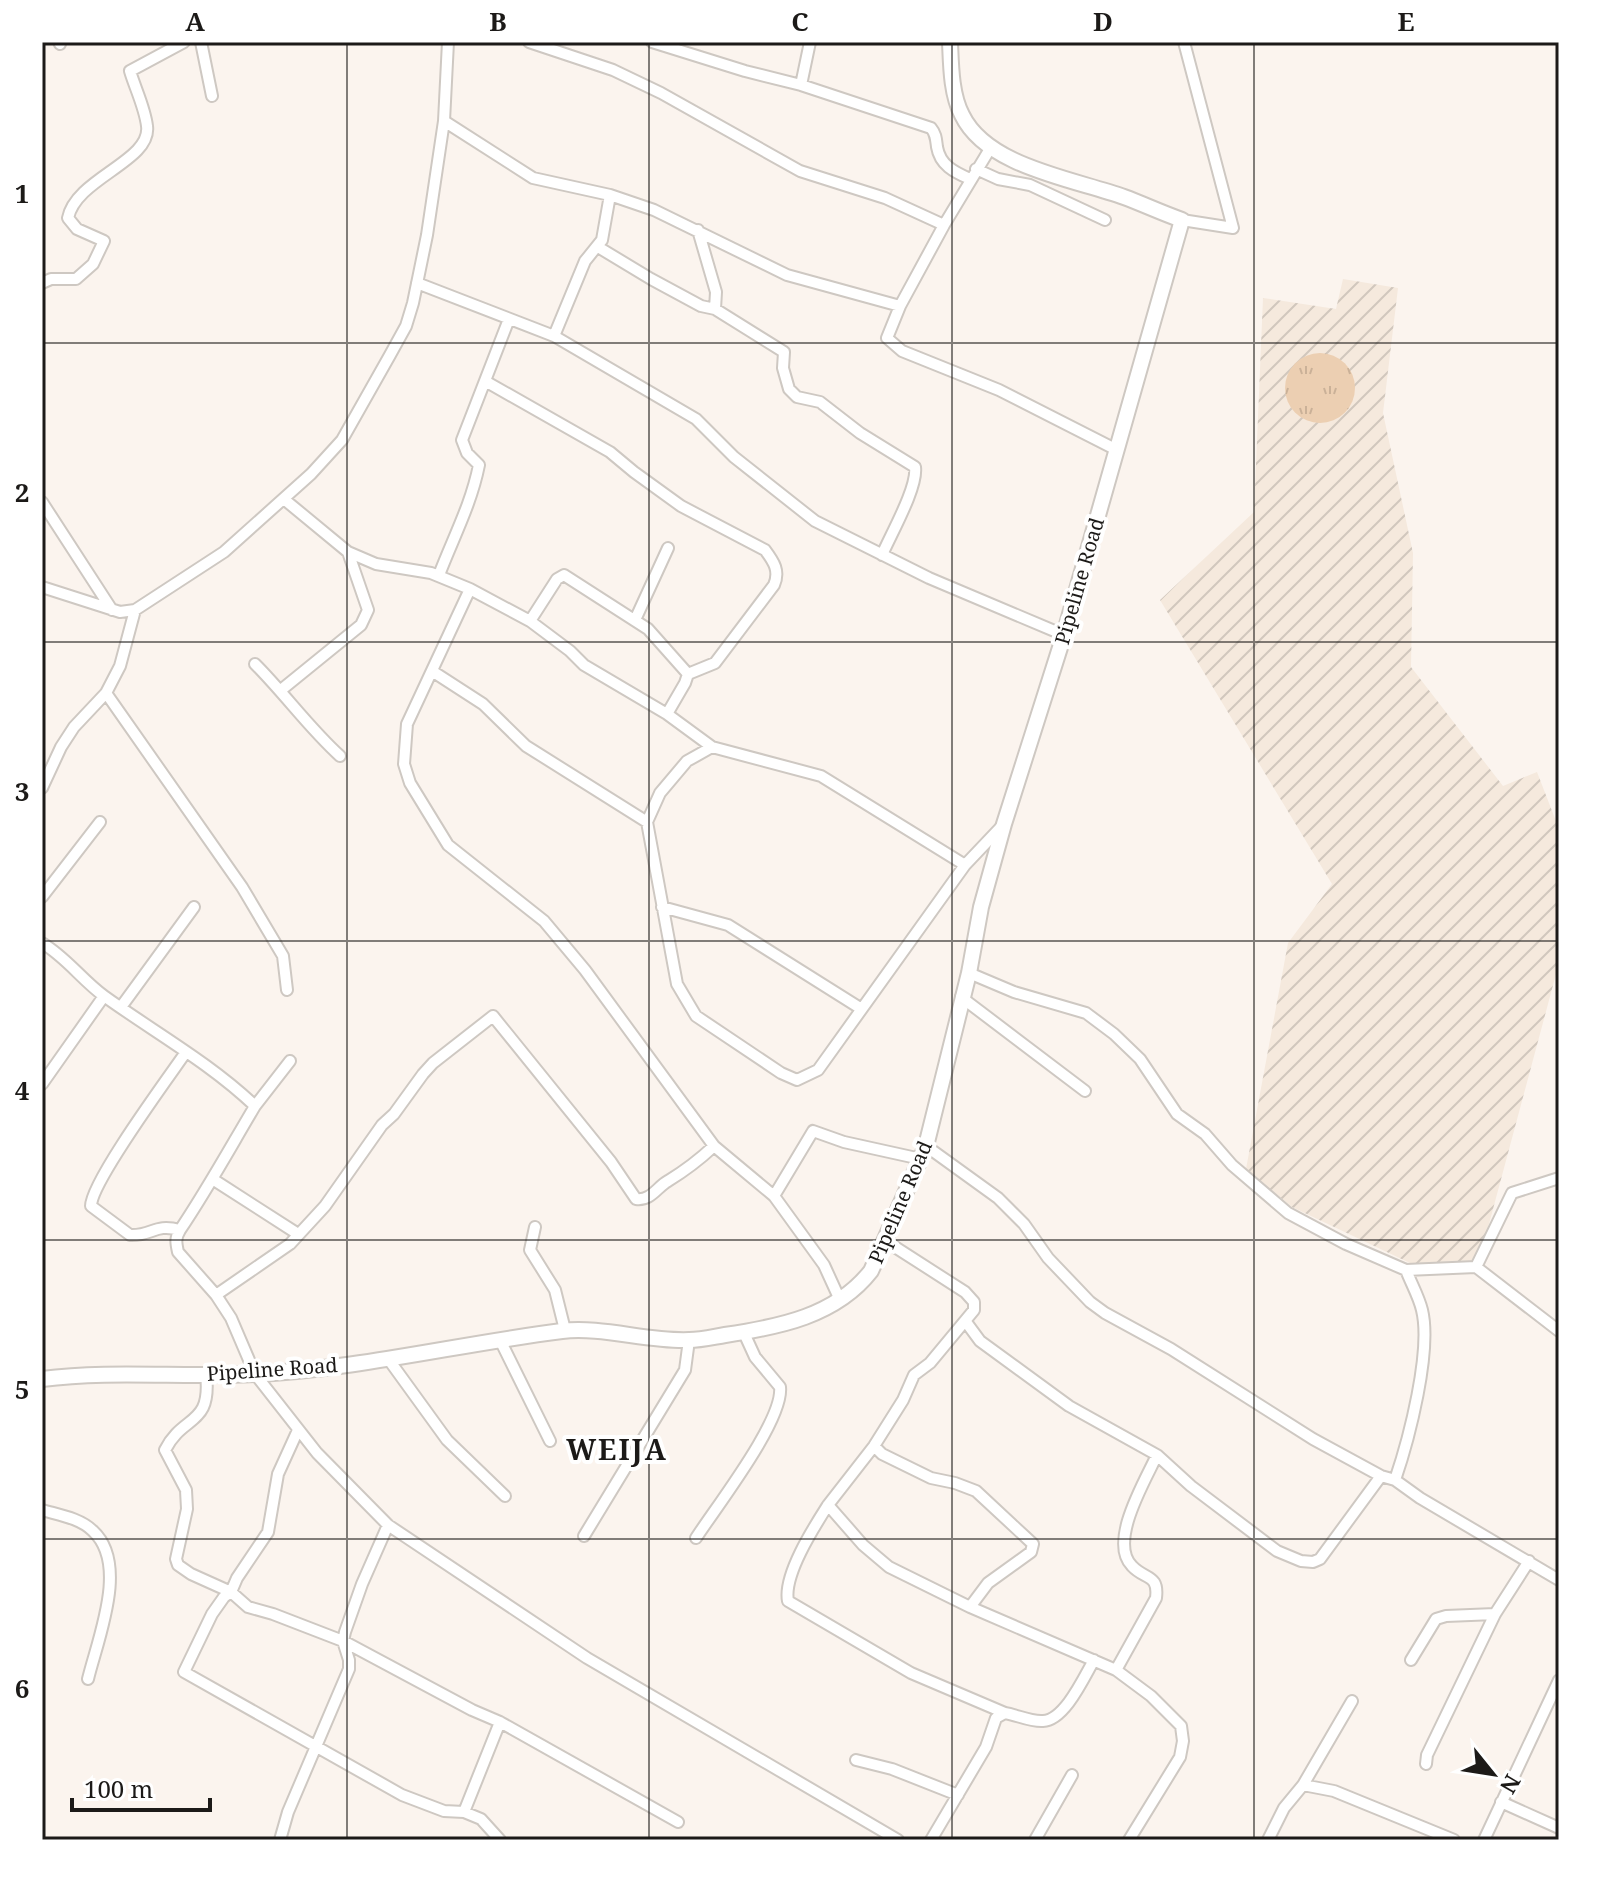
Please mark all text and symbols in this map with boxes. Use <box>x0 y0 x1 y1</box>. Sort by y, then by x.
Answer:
text: A <box>185 3 205 39</box>
text: B <box>489 3 507 39</box>
text: C <box>791 3 809 39</box>
text: D <box>1093 3 1113 39</box>
text: E <box>1398 3 1415 39</box>
text: 1 <box>15 175 29 211</box>
text: 2 <box>15 474 29 510</box>
street label: Pipeline Road <box>1048 514 1110 648</box>
text: 3 <box>15 773 29 809</box>
text: 4 <box>15 1072 30 1108</box>
street label: Pipeline Road <box>862 1136 938 1268</box>
street label: Pipeline Road <box>206 1351 338 1387</box>
text: 5 <box>15 1371 29 1407</box>
district label: WEIJA <box>566 1430 668 1468</box>
text: 6 <box>15 1670 29 1706</box>
north arrow <box>1453 1734 1533 1814</box>
scale bar <box>72 1762 210 1812</box>
text: N <box>1494 1769 1529 1800</box>
text: 100 m <box>84 1772 153 1805</box>

